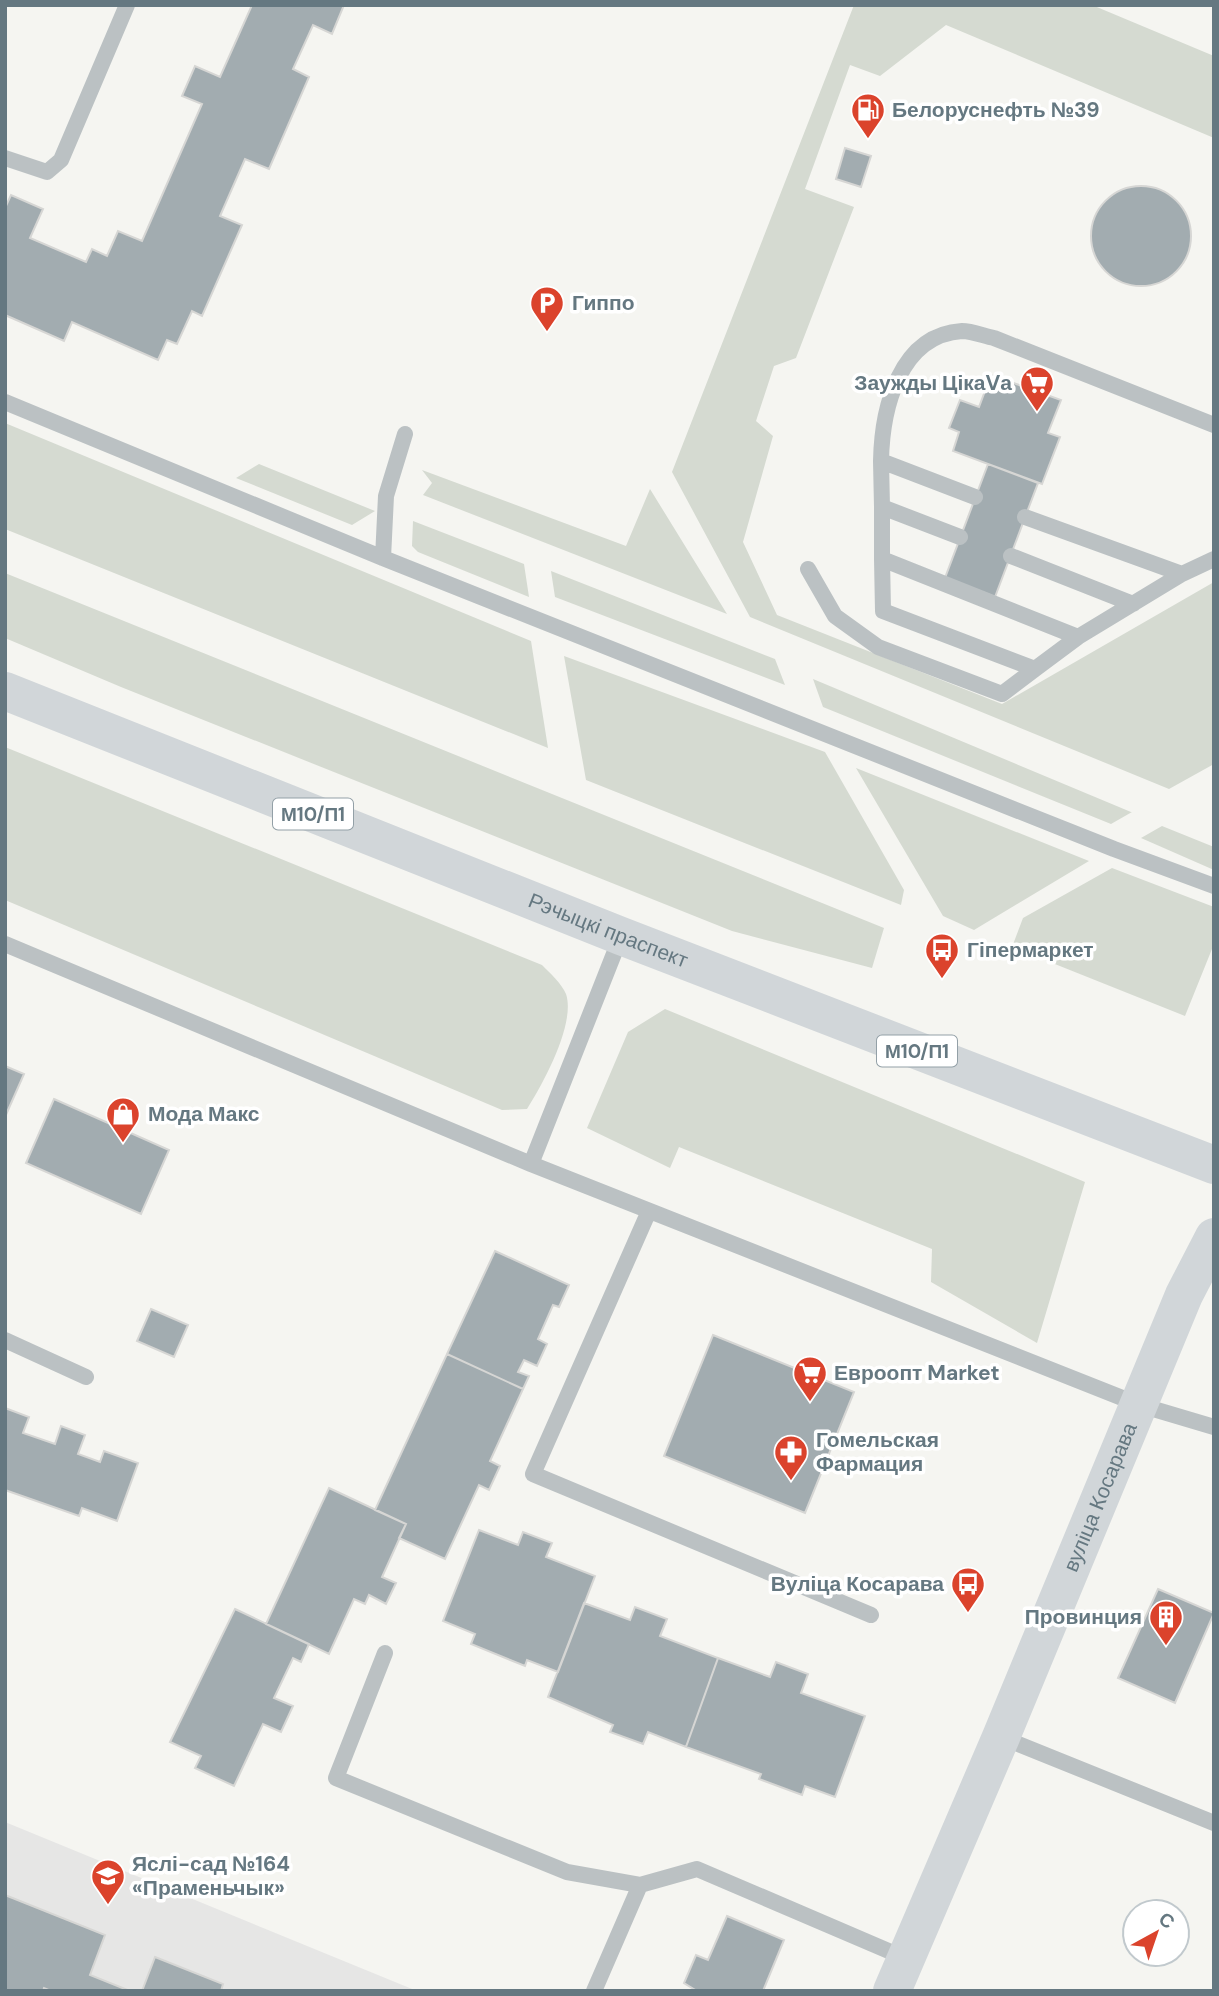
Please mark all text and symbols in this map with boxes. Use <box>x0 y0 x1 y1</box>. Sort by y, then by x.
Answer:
fuel station icon: Белоруснефть №39 <box>849 91 887 140</box>
place label: Белоруснефть №39 <box>892 96 1100 124</box>
parking icon: Гиппо <box>528 284 566 333</box>
place label: Гиппо <box>572 289 635 317</box>
supermarket icon: Заужды ЦікаVа <box>1018 364 1056 413</box>
place label: Заужды ЦікаVа <box>854 369 1012 397</box>
road number: М10/П1 <box>273 799 353 830</box>
street label: Рэчыцкі праспект <box>524 887 692 975</box>
bus stop icon: Гіпермаркет <box>923 931 961 980</box>
place label: Гіпермаркет <box>967 936 1094 964</box>
road number: М10/П1 <box>877 1036 957 1066</box>
shop icon: Мода Макс <box>104 1095 142 1144</box>
place label: Мода Макс <box>148 1100 260 1128</box>
supermarket icon: Евроопт Market <box>791 1354 829 1403</box>
place label: Евроопт Market <box>834 1359 1000 1387</box>
street label: вуліца Косарава <box>1057 1418 1144 1576</box>
place label: Гомельская Фармация <box>816 1426 939 1478</box>
pharmacy icon: Гомельская Фармация <box>772 1433 810 1482</box>
bus stop icon: Вуліца Косарава <box>949 1565 987 1614</box>
place label: Вуліца Косарава <box>771 1570 944 1598</box>
building icon: Провинция <box>1147 1598 1185 1647</box>
place label: Провинция <box>1025 1603 1142 1631</box>
place label: Яслі-сад №164 «Праменьчык» <box>132 1850 290 1902</box>
school or university icon: Яслі-сад №164 «Праменьчык» <box>89 1857 127 1906</box>
north arrow <box>1121 1898 1191 1968</box>
text: С <box>1153 1906 1180 1935</box>

